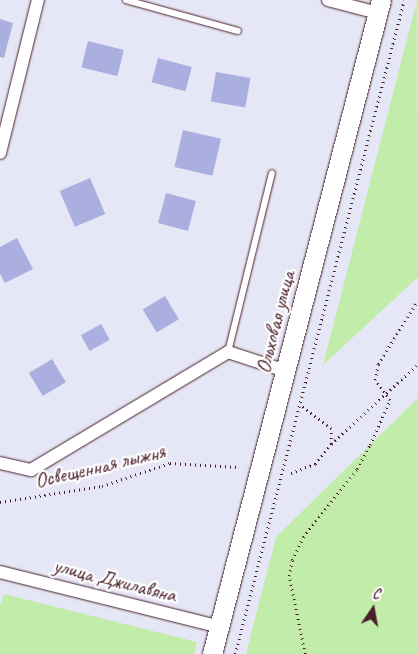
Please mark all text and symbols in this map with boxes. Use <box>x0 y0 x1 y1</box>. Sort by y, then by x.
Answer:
street label: Ольховая улица <box>250 268 300 376</box>
street label: Освещенная лыжня <box>32 439 168 493</box>
street label: улица Джилавяна <box>51 552 179 608</box>
north arrow <box>348 584 398 634</box>
text: С <box>371 585 381 603</box>

